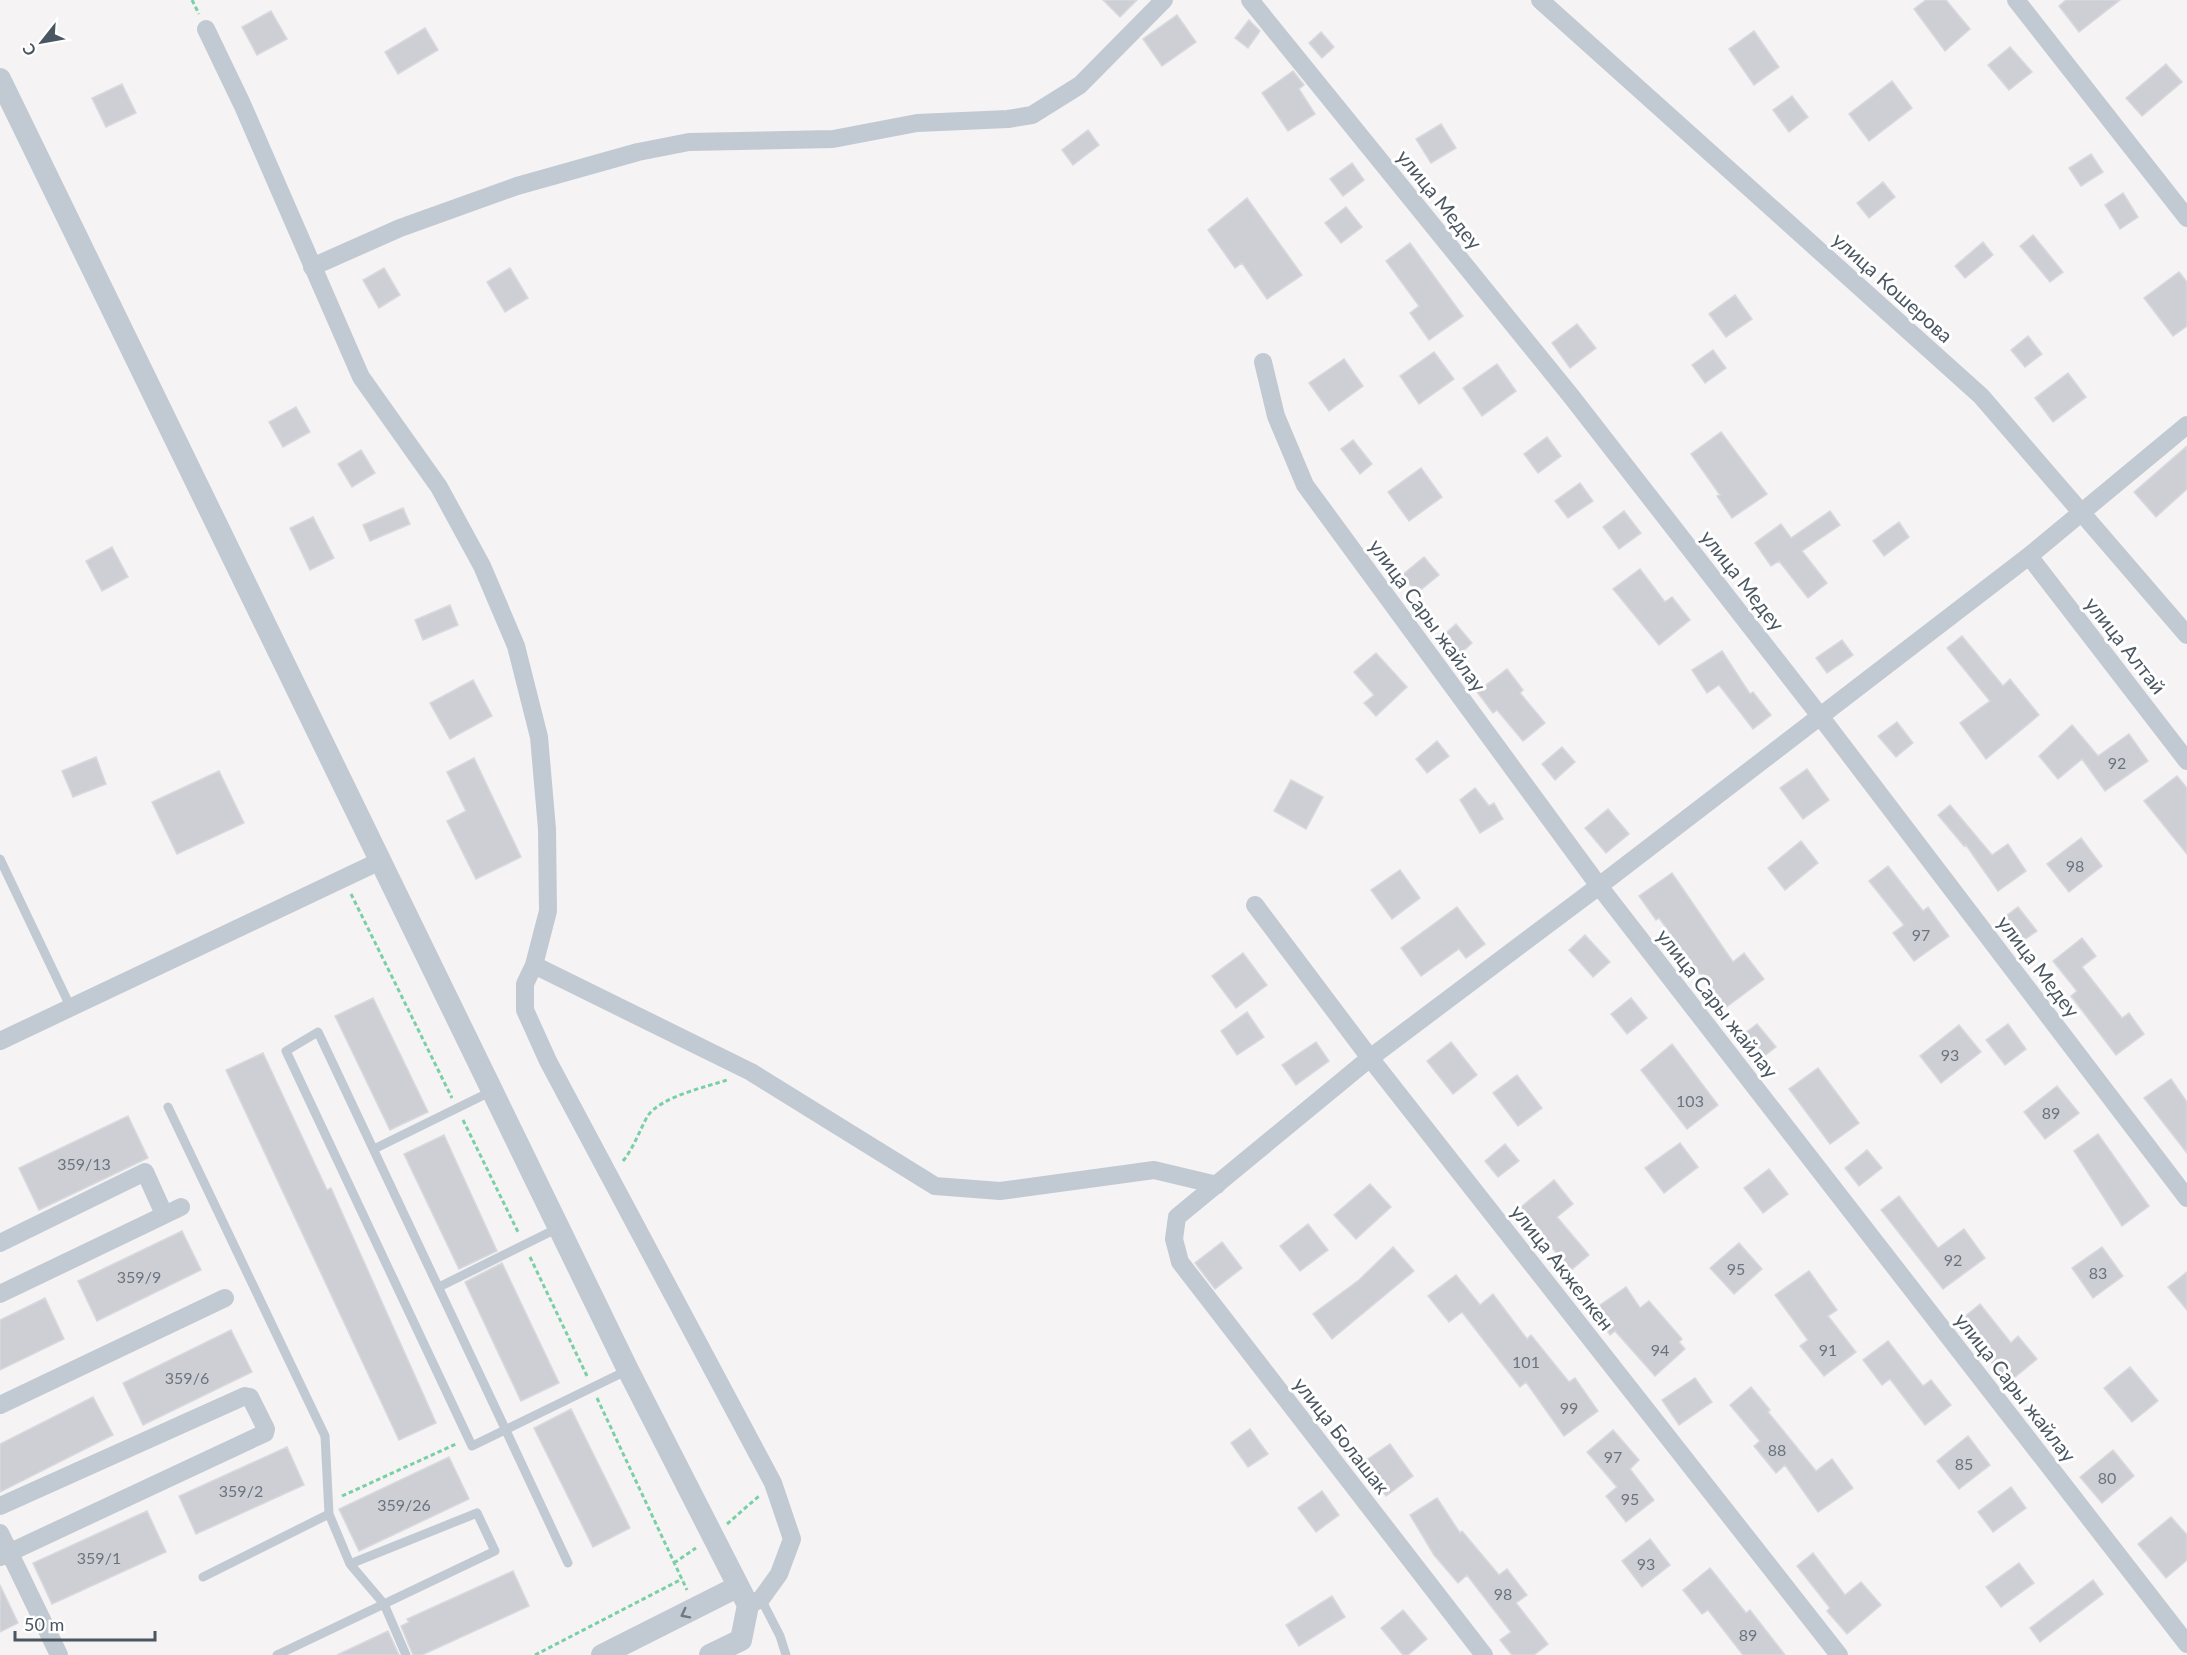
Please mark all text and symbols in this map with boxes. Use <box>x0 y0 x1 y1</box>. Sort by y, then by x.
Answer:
north arrow <box>12 12 72 72</box>
text: С <box>18 40 40 59</box>
street label: улица Медеу <box>1393 144 1488 254</box>
street label: улица Кошерова <box>1828 227 1958 347</box>
street label: улица Медеу <box>1696 525 1790 636</box>
street label: улица Сары жайлау <box>1365 534 1492 697</box>
street label: улица Алтай <box>2081 592 2171 698</box>
house number: 92 <box>2108 753 2126 772</box>
house number: 98 <box>2066 856 2084 875</box>
street label: улица Медеу <box>1993 910 2085 1022</box>
street label: улица Сары жайлау <box>1652 924 1784 1083</box>
house number: 97 <box>1912 925 1930 944</box>
house number: 93 <box>1941 1045 1959 1064</box>
house number: 103 <box>1676 1091 1704 1110</box>
house number: 89 <box>2042 1103 2060 1122</box>
house number: 359/13 <box>57 1154 111 1173</box>
street label: улица Акжелкен <box>1506 1199 1620 1335</box>
house number: 92 <box>1944 1250 1962 1269</box>
house number: 95 <box>1727 1259 1745 1278</box>
house number: 83 <box>2089 1263 2107 1282</box>
house number: 359/9 <box>117 1267 161 1286</box>
street label: улица Сары жайлау <box>1950 1308 2082 1467</box>
house number: 94 <box>1651 1340 1669 1359</box>
house number: 91 <box>1819 1340 1837 1359</box>
house number: 101 <box>1512 1352 1540 1371</box>
house number: 359/6 <box>165 1368 209 1387</box>
street label: улица Болашак <box>1289 1372 1395 1499</box>
house number: 99 <box>1560 1398 1578 1417</box>
house number: 88 <box>1768 1440 1786 1459</box>
house number: 97 <box>1604 1447 1622 1466</box>
house number: 85 <box>1955 1454 1973 1473</box>
house number: 80 <box>2098 1468 2116 1487</box>
house number: 359/2 <box>219 1481 263 1500</box>
house number: 95 <box>1621 1489 1639 1508</box>
house number: 359/26 <box>377 1495 431 1514</box>
house number: 359/1 <box>77 1548 121 1567</box>
house number: 93 <box>1637 1554 1655 1573</box>
house number: 98 <box>1494 1584 1512 1603</box>
scale bar <box>15 1604 154 1642</box>
one-way arrow <box>680 1606 691 1618</box>
text: 50 m <box>24 1613 64 1635</box>
house number: 89 <box>1739 1625 1757 1644</box>

